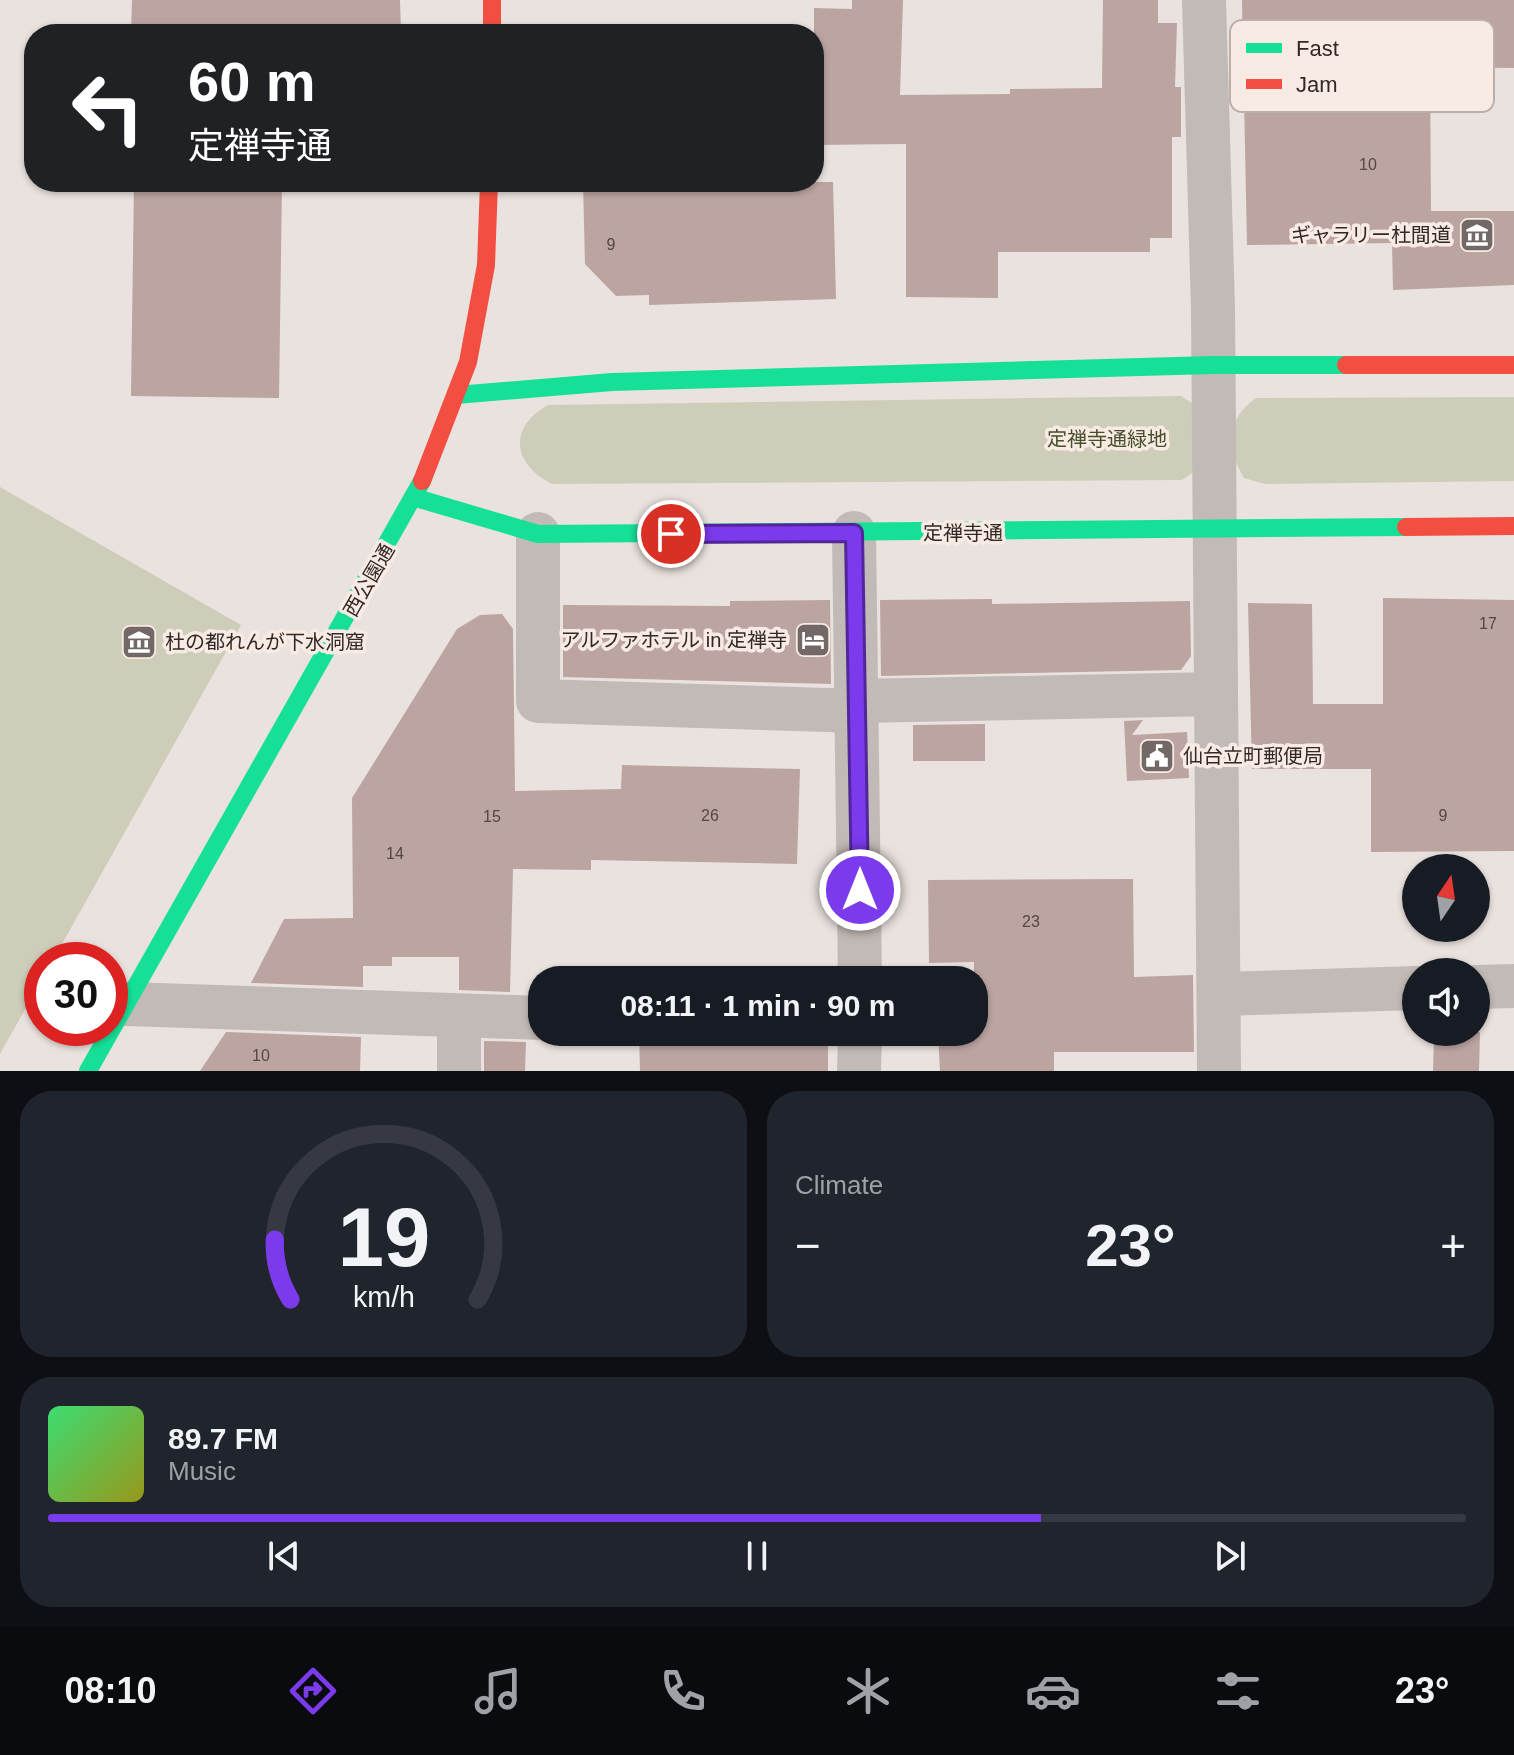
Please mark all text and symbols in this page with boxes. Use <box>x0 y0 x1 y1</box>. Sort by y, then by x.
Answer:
legend <box>1230 20 1494 112</box>
text: Fast <box>1296 36 1339 61</box>
text: 60 m <box>188 50 316 113</box>
icon: left <box>56 56 160 160</box>
text: Jam <box>1296 72 1338 97</box>
text: 定禅寺通 <box>188 125 332 166</box>
house number: 10 <box>1359 156 1377 173</box>
museum icon: ギャラリー杜間道 <box>1458 216 1496 254</box>
place label: ギャラリー杜間道 <box>1291 224 1451 246</box>
house number: 9 <box>607 236 616 253</box>
park label: 定禅寺通緑地 <box>1047 428 1167 450</box>
pin <box>637 500 705 568</box>
icon: arrive <box>649 512 693 556</box>
street label: 定禅寺通 <box>923 522 1003 544</box>
street label: 西公園通 <box>339 540 399 620</box>
house number: 17 <box>1479 615 1497 632</box>
hotel icon: アルファホテル in 定禅寺 <box>794 621 832 659</box>
museum icon: 杜の都れんが下水洞窟 <box>120 623 158 661</box>
place label: アルファホテル in 定禅寺 <box>561 629 787 651</box>
place label: 杜の都れんが下水洞窟 <box>165 631 365 653</box>
public building icon: 仙台立町郵便局 <box>1138 737 1176 775</box>
place label: 仙台立町郵便局 <box>1183 745 1323 767</box>
house number: 26 <box>701 807 719 824</box>
house number: 9 <box>1439 807 1448 824</box>
house number: 15 <box>483 808 501 825</box>
house number: 14 <box>386 845 404 862</box>
position arrow <box>818 848 902 932</box>
north arrow <box>1402 854 1490 942</box>
map controls <box>1402 854 1490 1046</box>
house number: 23 <box>1022 913 1040 930</box>
speed limit sign: 30 <box>24 942 128 1046</box>
button: sound <box>1402 958 1490 1046</box>
text: 08:11 · 1 min · 90 m <box>620 989 896 1022</box>
house number: 10 <box>252 1047 270 1064</box>
text: Climate <box>795 1170 883 1200</box>
text: 19 <box>337 1191 430 1284</box>
text: 23° <box>1085 1212 1176 1279</box>
text: − <box>795 1221 821 1270</box>
text: + <box>1440 1221 1466 1270</box>
text: km/h <box>353 1281 414 1313</box>
text: 89.7 FM <box>168 1422 278 1455</box>
text: Music <box>168 1456 236 1486</box>
icon: previous <box>262 1534 306 1578</box>
icon: pause <box>735 1534 779 1578</box>
icon: next <box>1208 1534 1252 1578</box>
icon: directions <box>285 1663 341 1719</box>
icon: music <box>470 1663 526 1719</box>
icon: phone <box>655 1663 711 1719</box>
icon: climate <box>840 1663 896 1719</box>
icon: car <box>1025 1663 1081 1719</box>
icon: filters <box>1210 1663 1266 1719</box>
text: 08:10 <box>64 1670 157 1711</box>
text: 23° <box>1395 1670 1449 1711</box>

